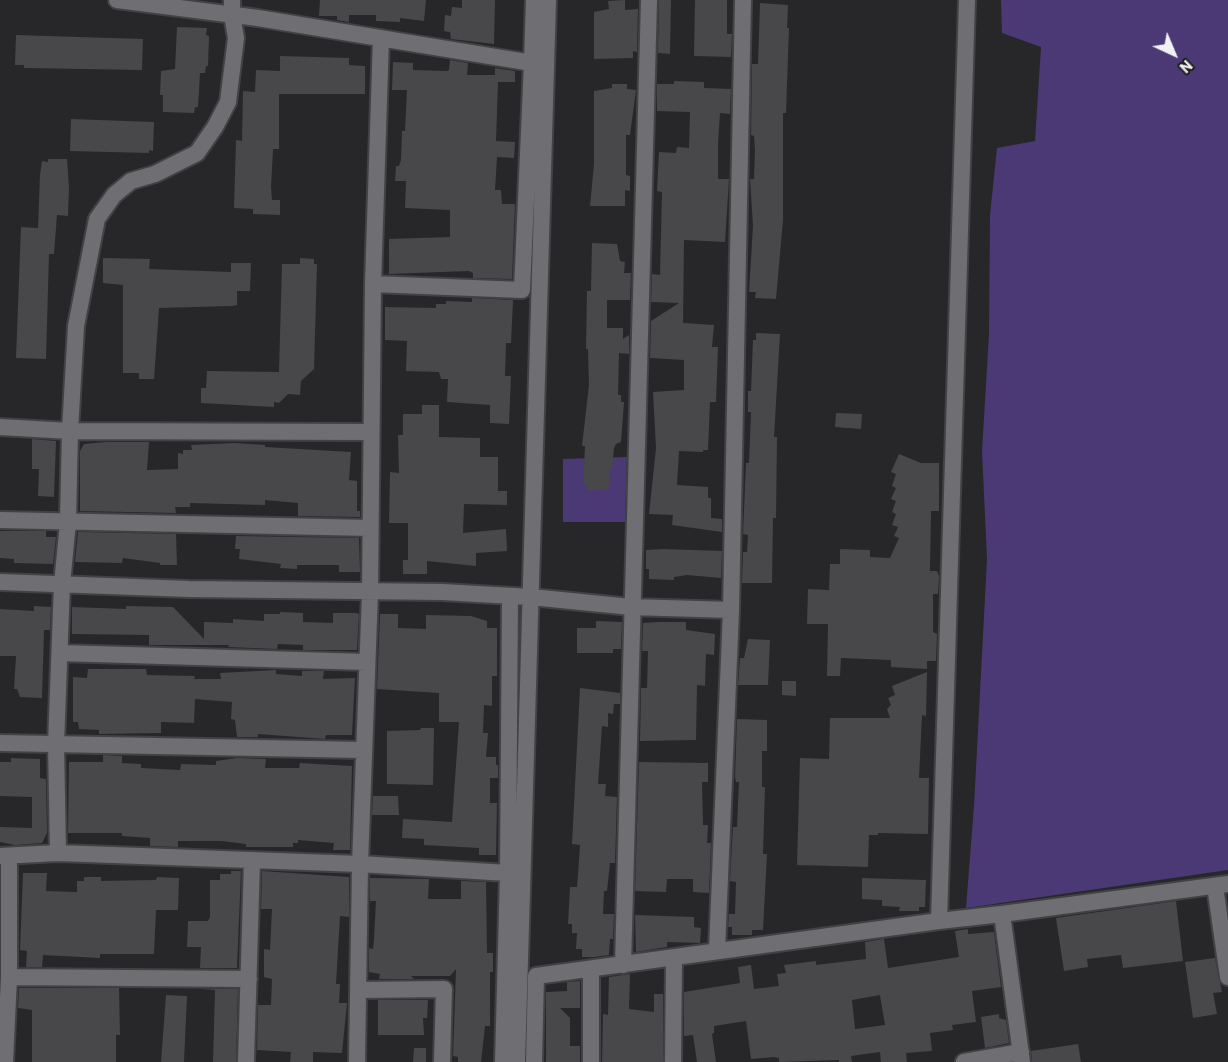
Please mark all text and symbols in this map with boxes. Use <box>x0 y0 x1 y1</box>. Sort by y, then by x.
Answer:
north arrow <box>1144 24 1204 84</box>
text: N <box>1176 57 1197 78</box>

